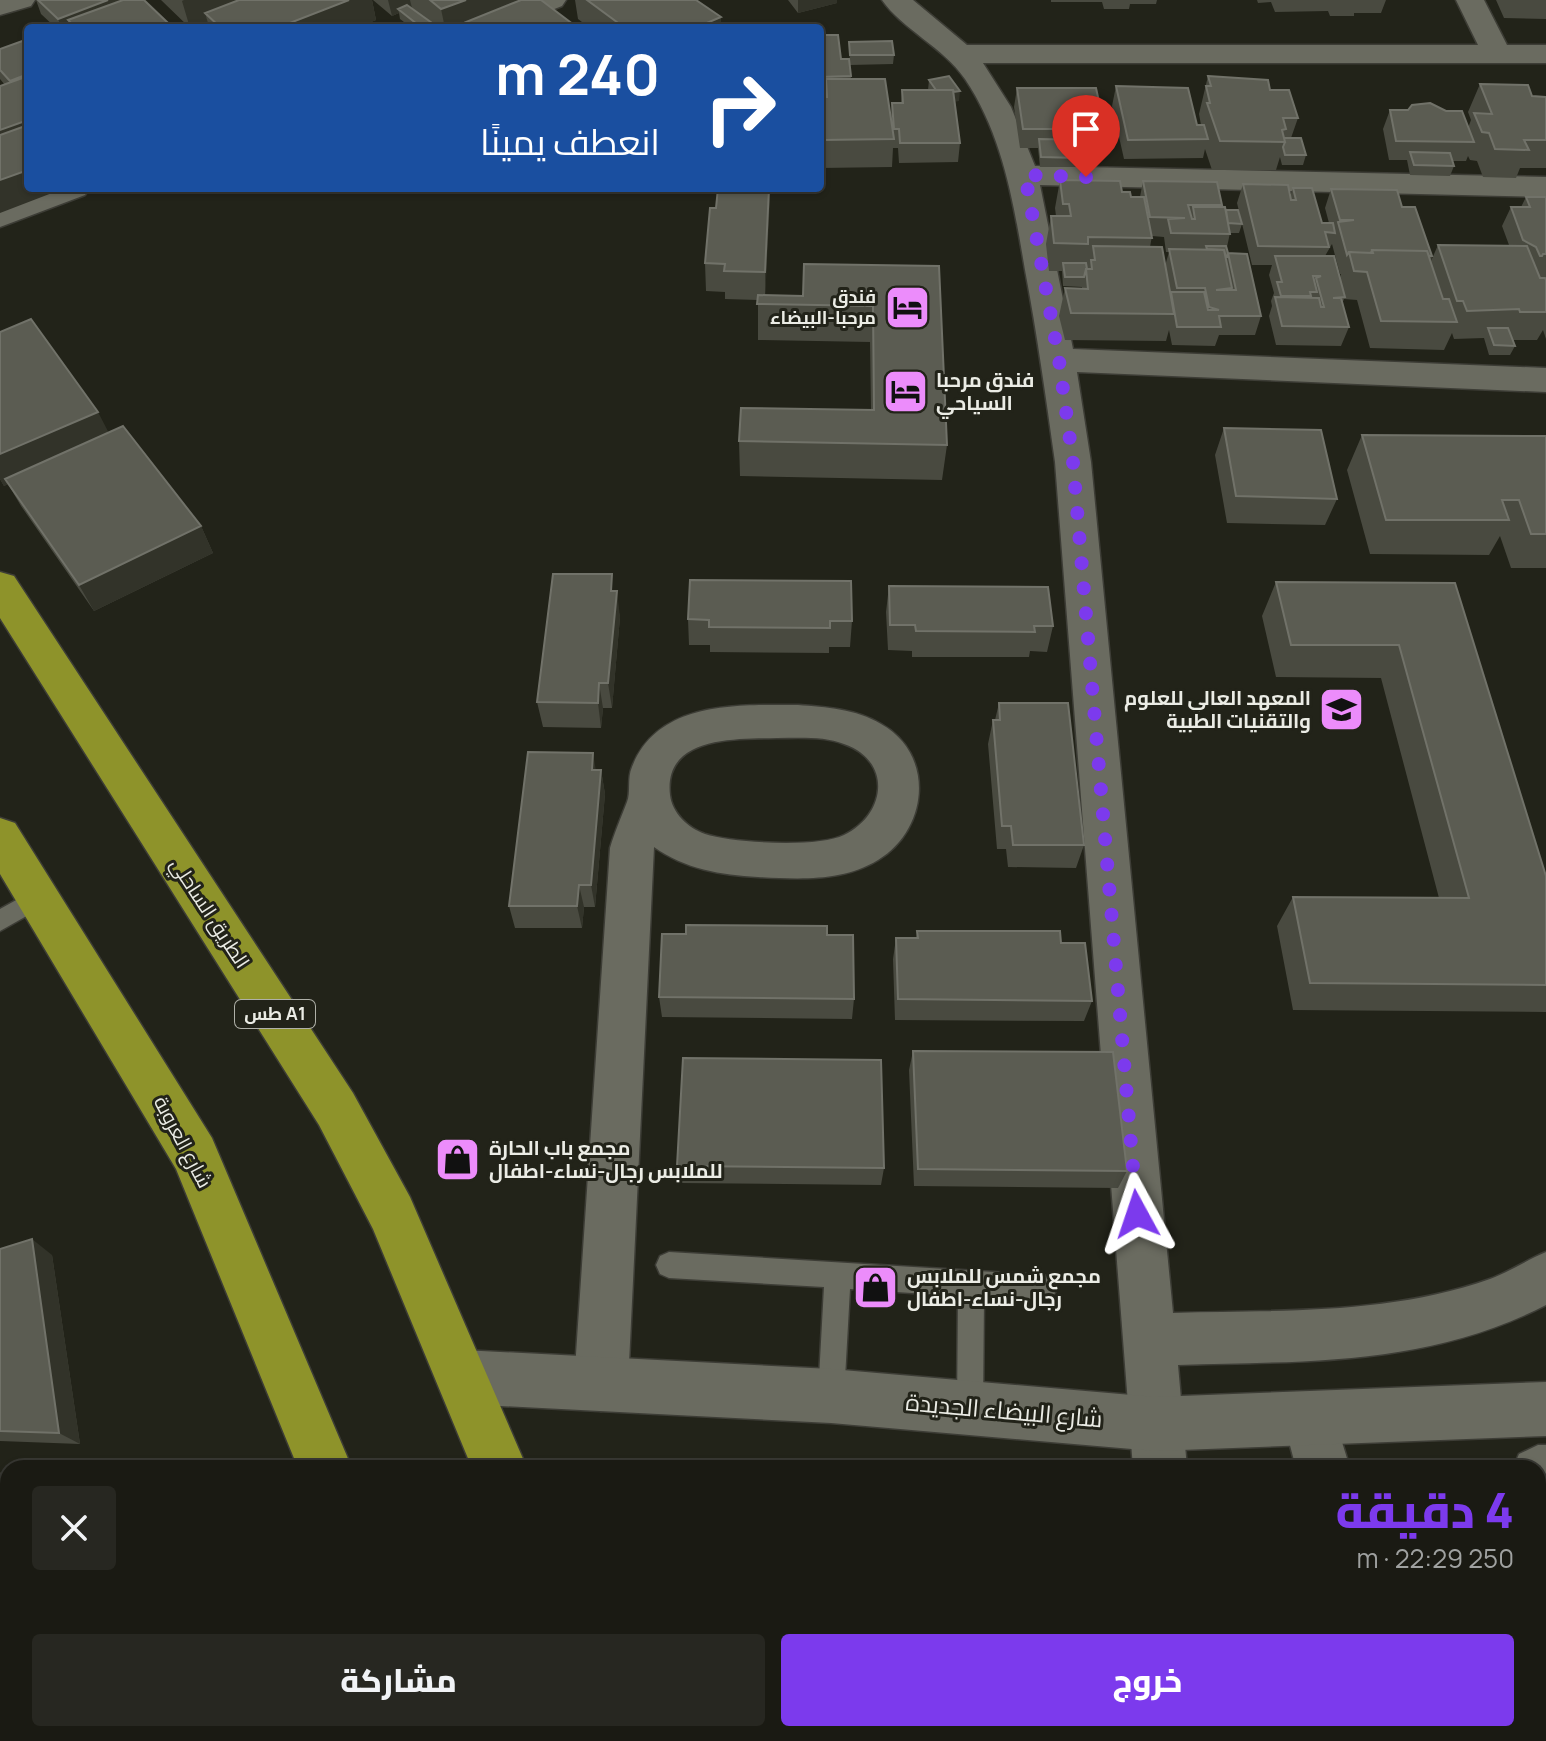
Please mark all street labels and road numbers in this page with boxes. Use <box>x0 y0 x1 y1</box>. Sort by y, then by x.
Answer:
street label: الطريق الساحلي <box>162 852 256 975</box>
road number: طس A1 <box>235 1000 315 1028</box>
street label: شارع العروبة <box>147 1091 219 1193</box>
street label: شارع البيضاء الجديدة <box>904 1384 1104 1436</box>

